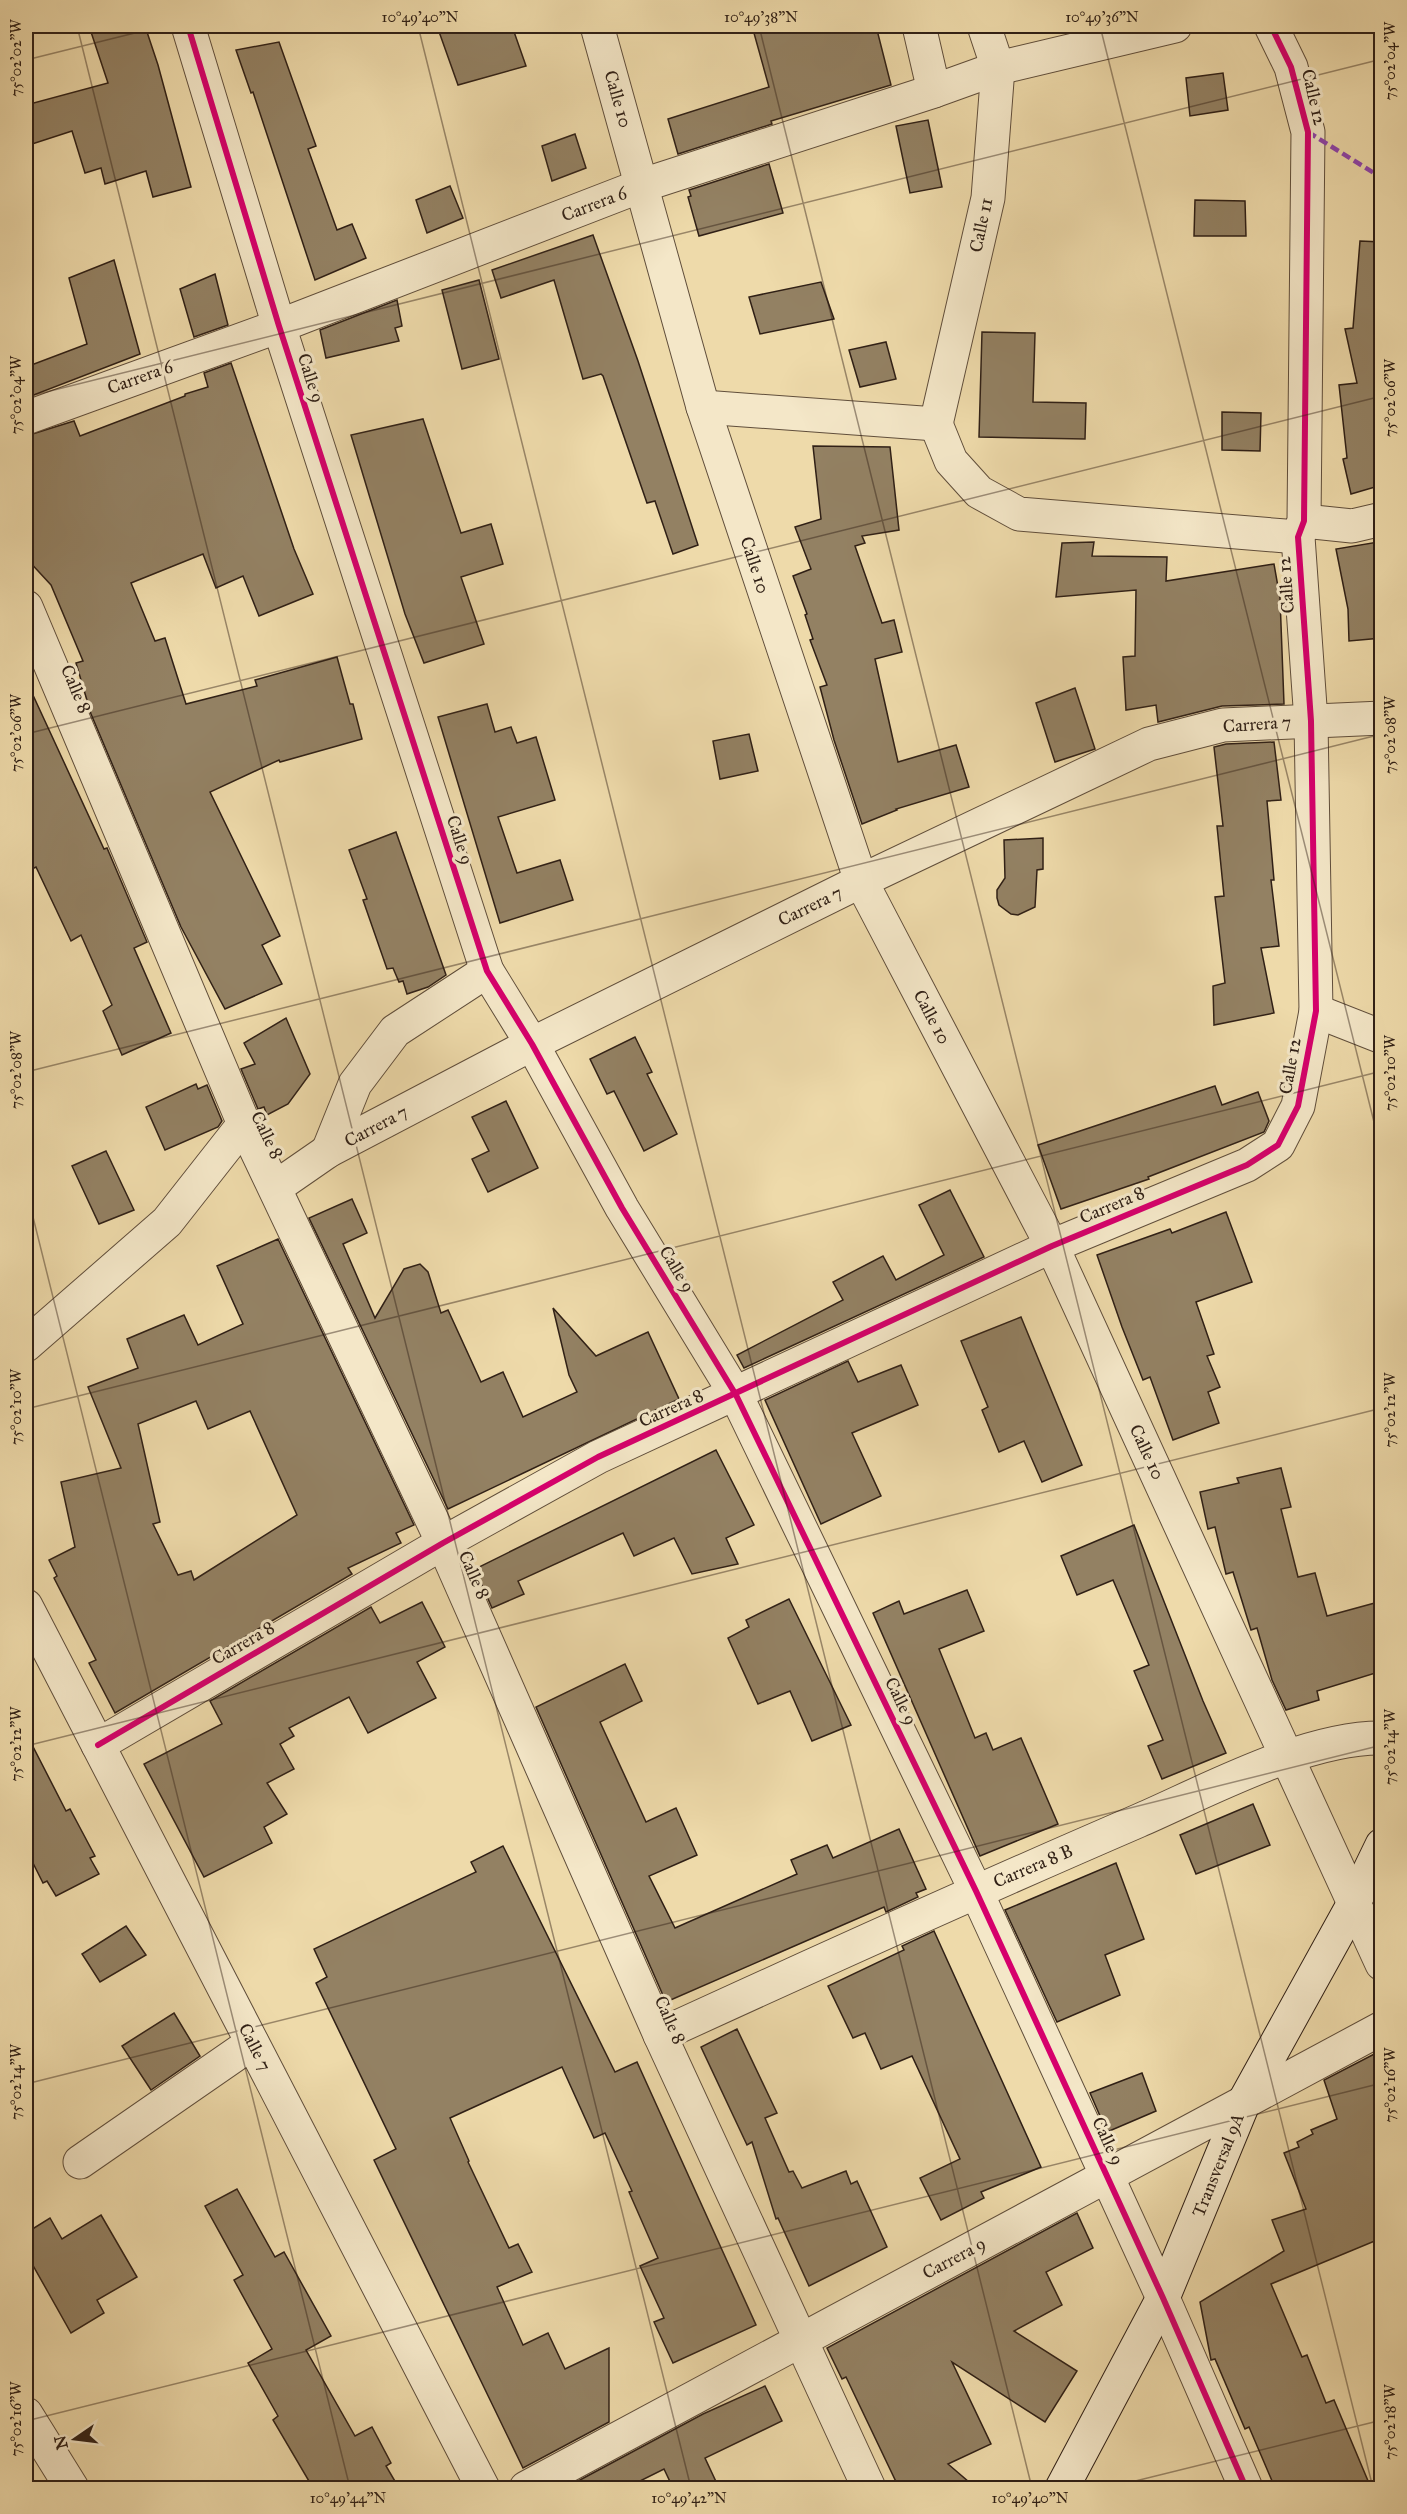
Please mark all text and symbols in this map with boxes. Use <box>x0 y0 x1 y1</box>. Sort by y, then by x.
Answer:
text: 10°49'40"N <box>382 8 459 26</box>
text: 10°49'38"N <box>724 8 798 26</box>
text: 10°49'36"N <box>1065 8 1139 26</box>
text: 75°02'02"W <box>7 18 25 97</box>
text: 75°02'04"W <box>1381 21 1399 100</box>
street label: Calle 12 <box>1297 67 1331 127</box>
street label: Calle 10 <box>599 68 637 130</box>
street label: Carrera 6 <box>558 181 630 226</box>
street label: Calle 11 <box>965 196 997 254</box>
street label: Calle 9 <box>293 351 329 405</box>
text: 75°02'04"W <box>7 355 25 434</box>
street label: Carrera 6 <box>104 355 177 399</box>
text: 75°02'06"W <box>1381 358 1399 437</box>
street label: Calle 10 <box>736 534 774 596</box>
street label: Calle 12 <box>1273 556 1299 614</box>
street label: Calle 8 <box>56 661 96 717</box>
text: 75°02'06"W <box>7 693 25 772</box>
text: 75°02'08"W <box>1381 695 1399 774</box>
street label: Carrera 7 <box>1222 711 1292 737</box>
street label: Calle 9 <box>442 813 478 867</box>
street label: Carrera 7 <box>774 881 846 931</box>
street label: Calle 10 <box>909 986 955 1048</box>
text: 75°02'08"W <box>7 1030 25 1109</box>
text: 75°02'10"W <box>1381 1034 1399 1111</box>
street label: Calle 12 <box>1274 1036 1306 1096</box>
street label: Carrera 7 <box>341 1100 411 1152</box>
street label: Calle 8 <box>246 1107 288 1163</box>
street label: Carrera 8 <box>1076 1181 1148 1229</box>
street label: Calle 9 <box>655 1242 699 1296</box>
text: 75°02'10"W <box>7 1368 25 1445</box>
text: 75°02'12"W <box>1381 1372 1399 1447</box>
street label: Carrera 8 <box>635 1384 707 1432</box>
street label: Calle 10 <box>1125 1421 1169 1483</box>
street label: Calle 8 <box>454 1547 494 1603</box>
street label: Carrera 8 <box>208 1616 278 1670</box>
street label: Calle 9 <box>880 1673 922 1729</box>
text: 75°02'12"W <box>7 1706 25 1781</box>
text: 75°02'14"W <box>1381 1708 1399 1785</box>
street label: Carrera 8 B <box>990 1839 1076 1893</box>
street label: Calle 8 <box>650 1992 690 2048</box>
street label: Calle 7 <box>234 2019 276 2075</box>
text: 75°02'14"W <box>7 2043 25 2120</box>
text: 75°02'16"W <box>1381 2047 1399 2123</box>
street label: Transversal 9A <box>1187 2110 1249 2220</box>
street label: Calle 9 <box>1087 2113 1129 2169</box>
street label: Carrera 9 <box>919 2232 989 2284</box>
text: 75°02'16"W <box>7 2381 25 2457</box>
text: 75°02'18"W <box>1381 2384 1399 2460</box>
north arrow <box>45 2409 105 2469</box>
text: N <box>50 2433 72 2451</box>
text: 10°49'44"N <box>310 2489 387 2507</box>
text: 10°49'42"N <box>651 2489 727 2507</box>
text: 10°49'40"N <box>992 2489 1069 2507</box>

